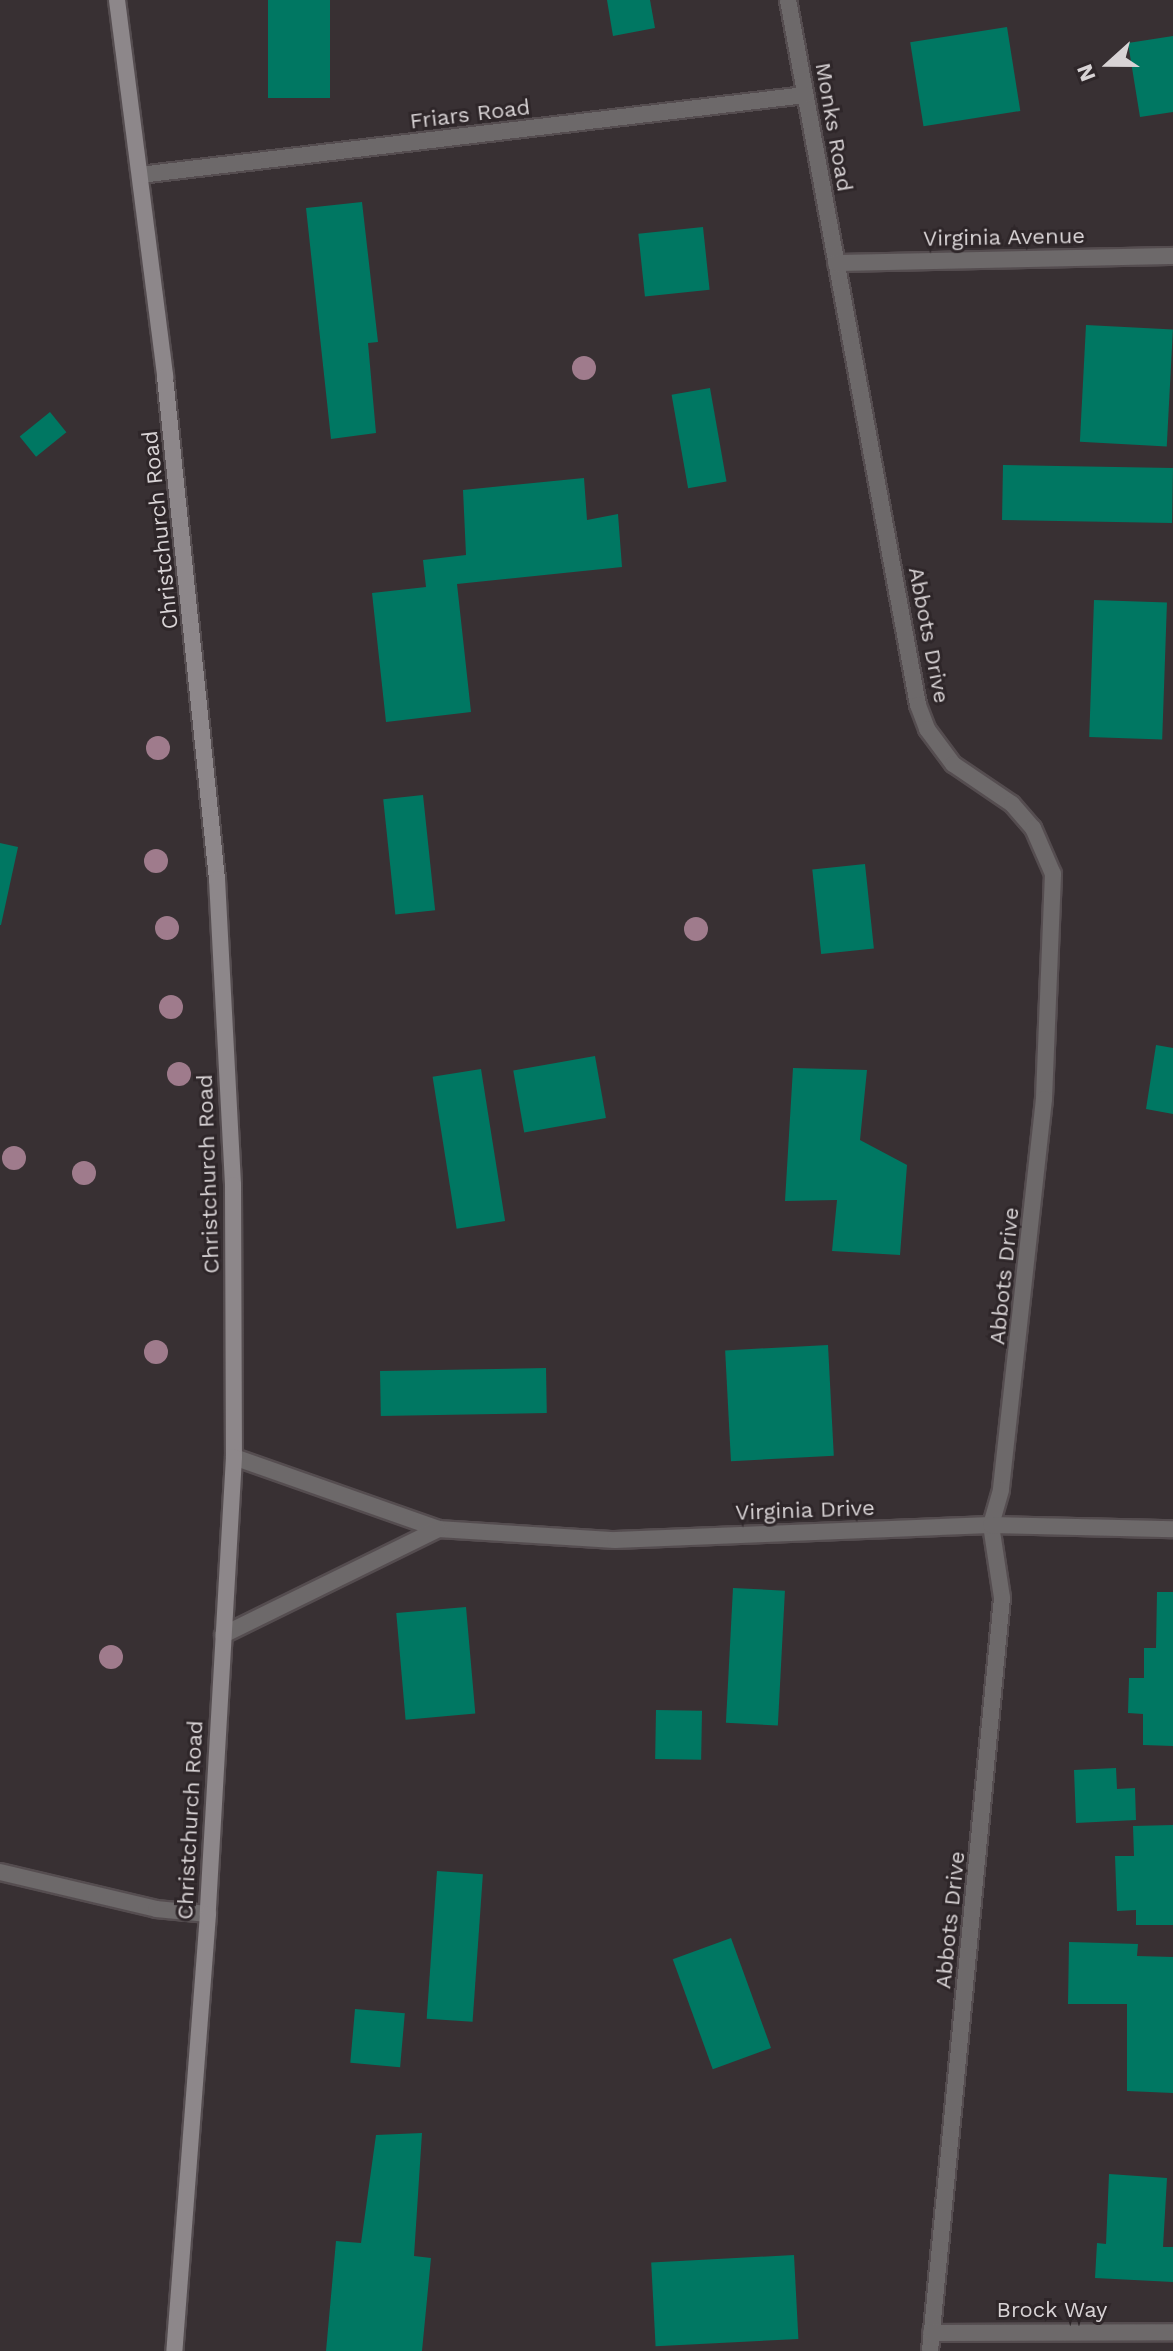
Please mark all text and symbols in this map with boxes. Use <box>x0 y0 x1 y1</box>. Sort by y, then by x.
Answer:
north arrow <box>1069 24 1149 104</box>
street label: Monks Road <box>810 60 858 194</box>
text: N <box>1072 61 1101 85</box>
street label: Friars Road <box>408 94 532 134</box>
street label: Virginia Avenue <box>922 222 1086 252</box>
street label: Christchurch Road <box>136 429 184 631</box>
street label: Abbots Drive <box>903 565 955 705</box>
street label: Christchurch Road <box>191 1074 225 1274</box>
street label: Abbots Drive <box>984 1206 1024 1346</box>
street label: Virginia Drive <box>734 1494 876 1526</box>
street label: Christchurch Road <box>172 1720 208 1920</box>
street label: Abbots Drive <box>930 1850 970 1990</box>
street label: Brock Way <box>996 2297 1108 2323</box>

